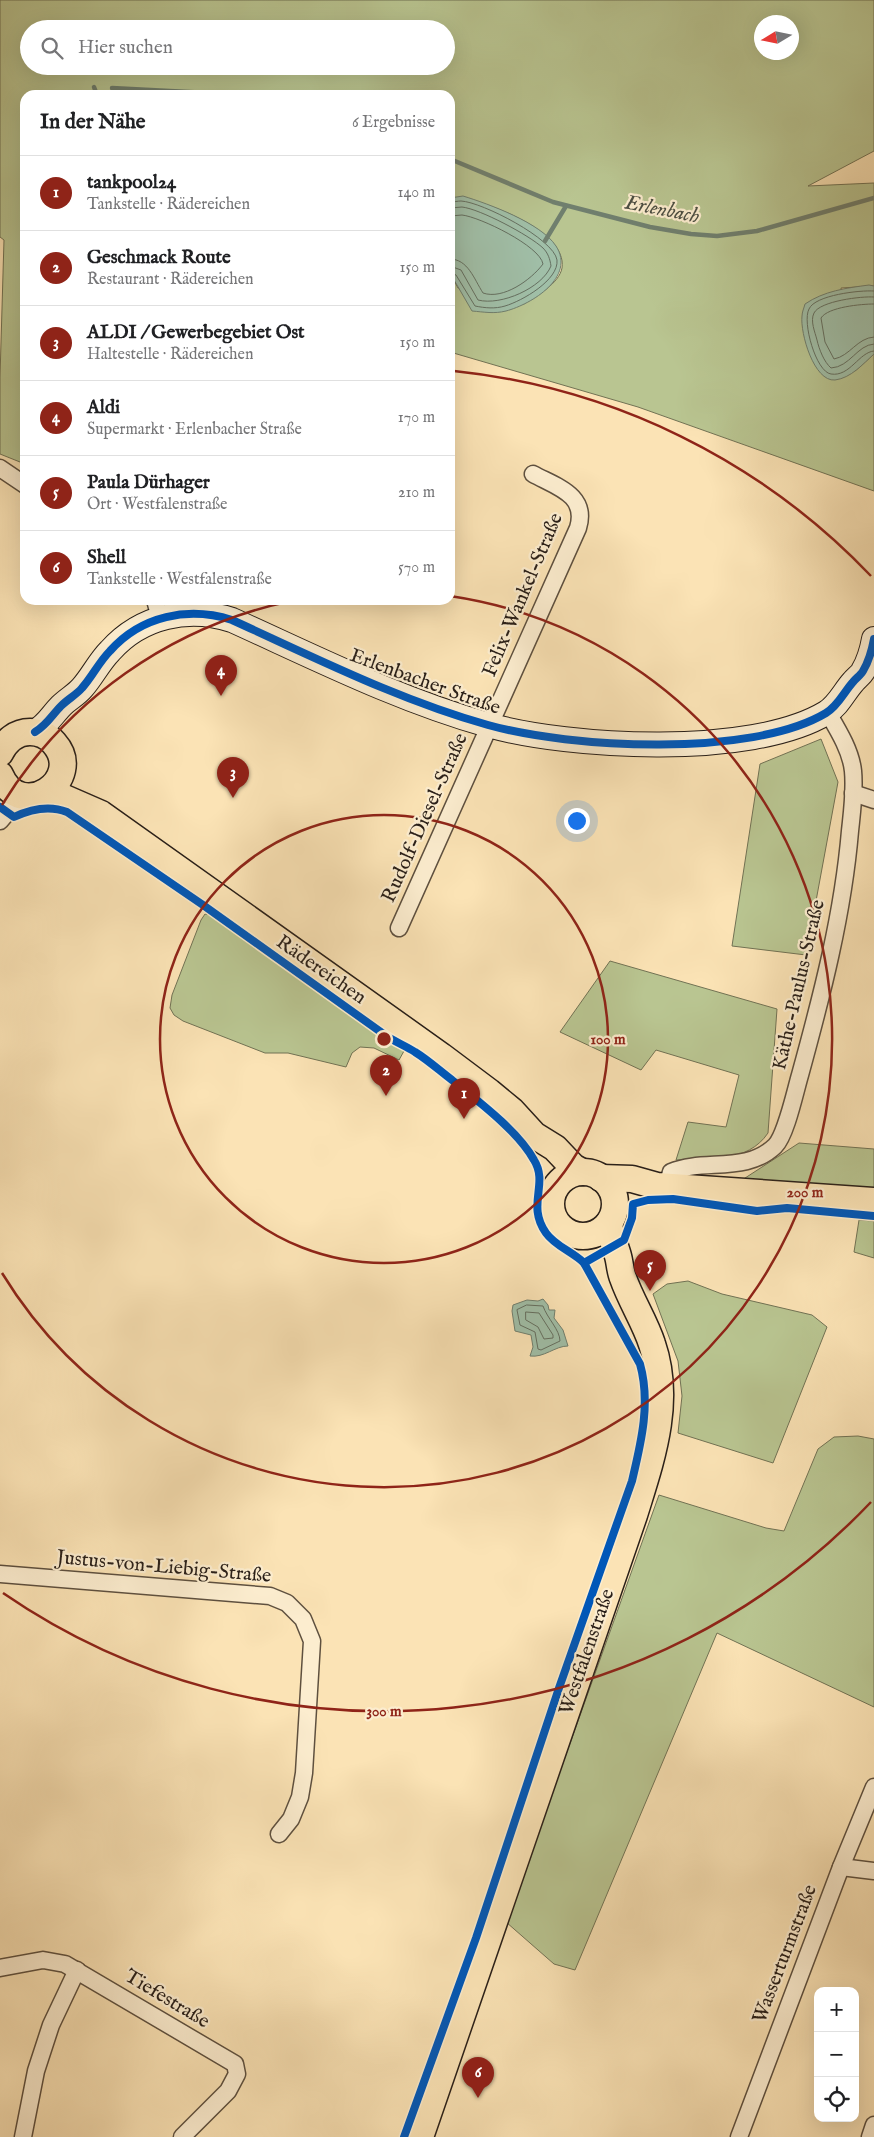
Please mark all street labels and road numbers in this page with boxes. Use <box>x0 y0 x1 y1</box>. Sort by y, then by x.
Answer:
street label: Felix-Wankel-Straße <box>477 509 569 681</box>
street label: Erlenbacher Straße <box>346 643 504 721</box>
street label: Rudolf-Diesel-Straße <box>376 729 474 907</box>
street label: Käthe-Paulus-Straße <box>767 897 831 1073</box>
street label: Rädereichen <box>271 930 371 1010</box>
street label: Justus-von-Liebig-Straße <box>54 1545 272 1589</box>
street label: Westfalenstraße <box>554 1586 620 1718</box>
street label: Wasserturmstraße <box>747 1881 823 2027</box>
street label: Tiefestraße <box>120 1964 214 2034</box>

